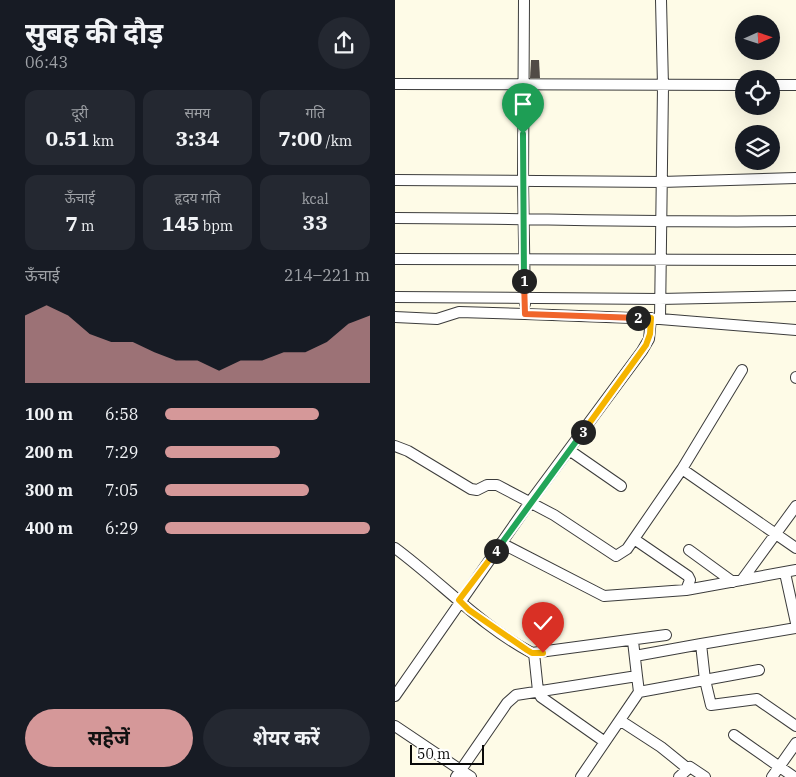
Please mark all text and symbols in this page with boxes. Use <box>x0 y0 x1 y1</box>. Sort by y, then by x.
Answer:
text: सुबह की दौड़ <box>25 14 163 51</box>
north arrow <box>735 15 780 60</box>
map controls <box>735 15 780 170</box>
button: share <box>318 17 370 69</box>
text: 06:43 <box>25 52 68 72</box>
button: locate <box>735 70 780 115</box>
pin <box>502 83 544 134</box>
icon: arrive <box>509 90 537 118</box>
text: दूरी <box>71 104 88 122</box>
text: समय <box>185 104 210 122</box>
text: गति <box>305 104 325 122</box>
text: 0.51 <box>46 124 89 152</box>
text: 3:34 <box>175 124 220 152</box>
text: 7:00 <box>278 124 322 152</box>
button: layers <box>735 125 780 170</box>
text: km <box>89 132 114 150</box>
text: /km <box>322 132 352 150</box>
text: ऊँचाई <box>65 189 95 207</box>
text: हृदय गति <box>174 189 220 207</box>
text: kcal <box>302 190 329 208</box>
text: 33 <box>303 208 328 236</box>
text: 7 <box>65 209 78 237</box>
text: 145 <box>162 209 200 237</box>
text: m <box>78 217 94 235</box>
text: bpm <box>200 217 233 235</box>
text: ऊँचाई <box>25 265 60 285</box>
text: 214–221 m <box>284 265 370 285</box>
pin: 1 <box>511 268 537 294</box>
text: 1 <box>520 272 529 290</box>
pin: 2 <box>625 306 651 330</box>
text: 2 <box>634 309 643 327</box>
text: 100 m <box>25 404 73 424</box>
text: 6:58 <box>105 404 138 424</box>
pin: 3 <box>571 420 595 444</box>
text: 3 <box>579 423 588 441</box>
text: 200 m <box>25 442 73 462</box>
text: 7:29 <box>105 442 138 462</box>
text: 300 m <box>25 480 73 500</box>
text: 7:05 <box>105 480 138 500</box>
text: 400 m <box>25 518 73 538</box>
text: 6:29 <box>105 518 138 538</box>
pin: 4 <box>483 538 509 564</box>
text: 4 <box>492 542 501 560</box>
pin <box>522 602 564 653</box>
icon: check <box>529 609 557 637</box>
button: सहेजें <box>25 709 193 767</box>
button: शेयर करें <box>203 709 370 767</box>
scale bar <box>410 742 484 765</box>
text: 50 m <box>417 745 450 763</box>

